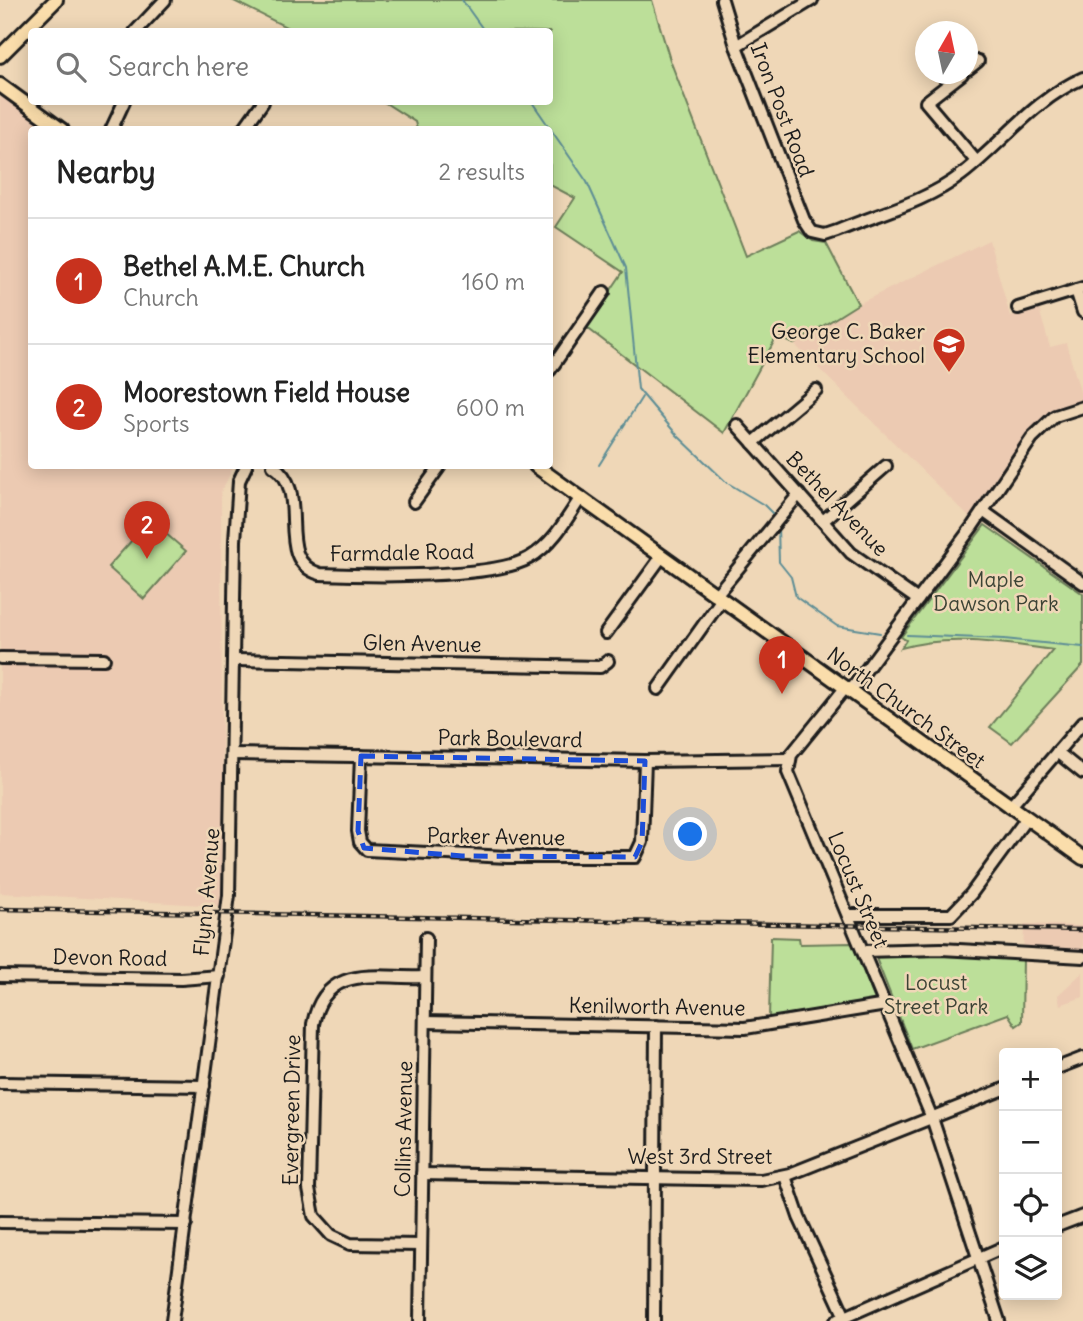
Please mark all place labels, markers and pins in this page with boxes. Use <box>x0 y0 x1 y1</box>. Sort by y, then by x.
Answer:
place label: George C. Baker Elementary School <box>748 318 925 369</box>
school or university icon: George C. Baker Elementary School <box>930 325 968 374</box>
pin: 2 <box>124 501 170 559</box>
pin: 1 <box>759 636 805 694</box>

